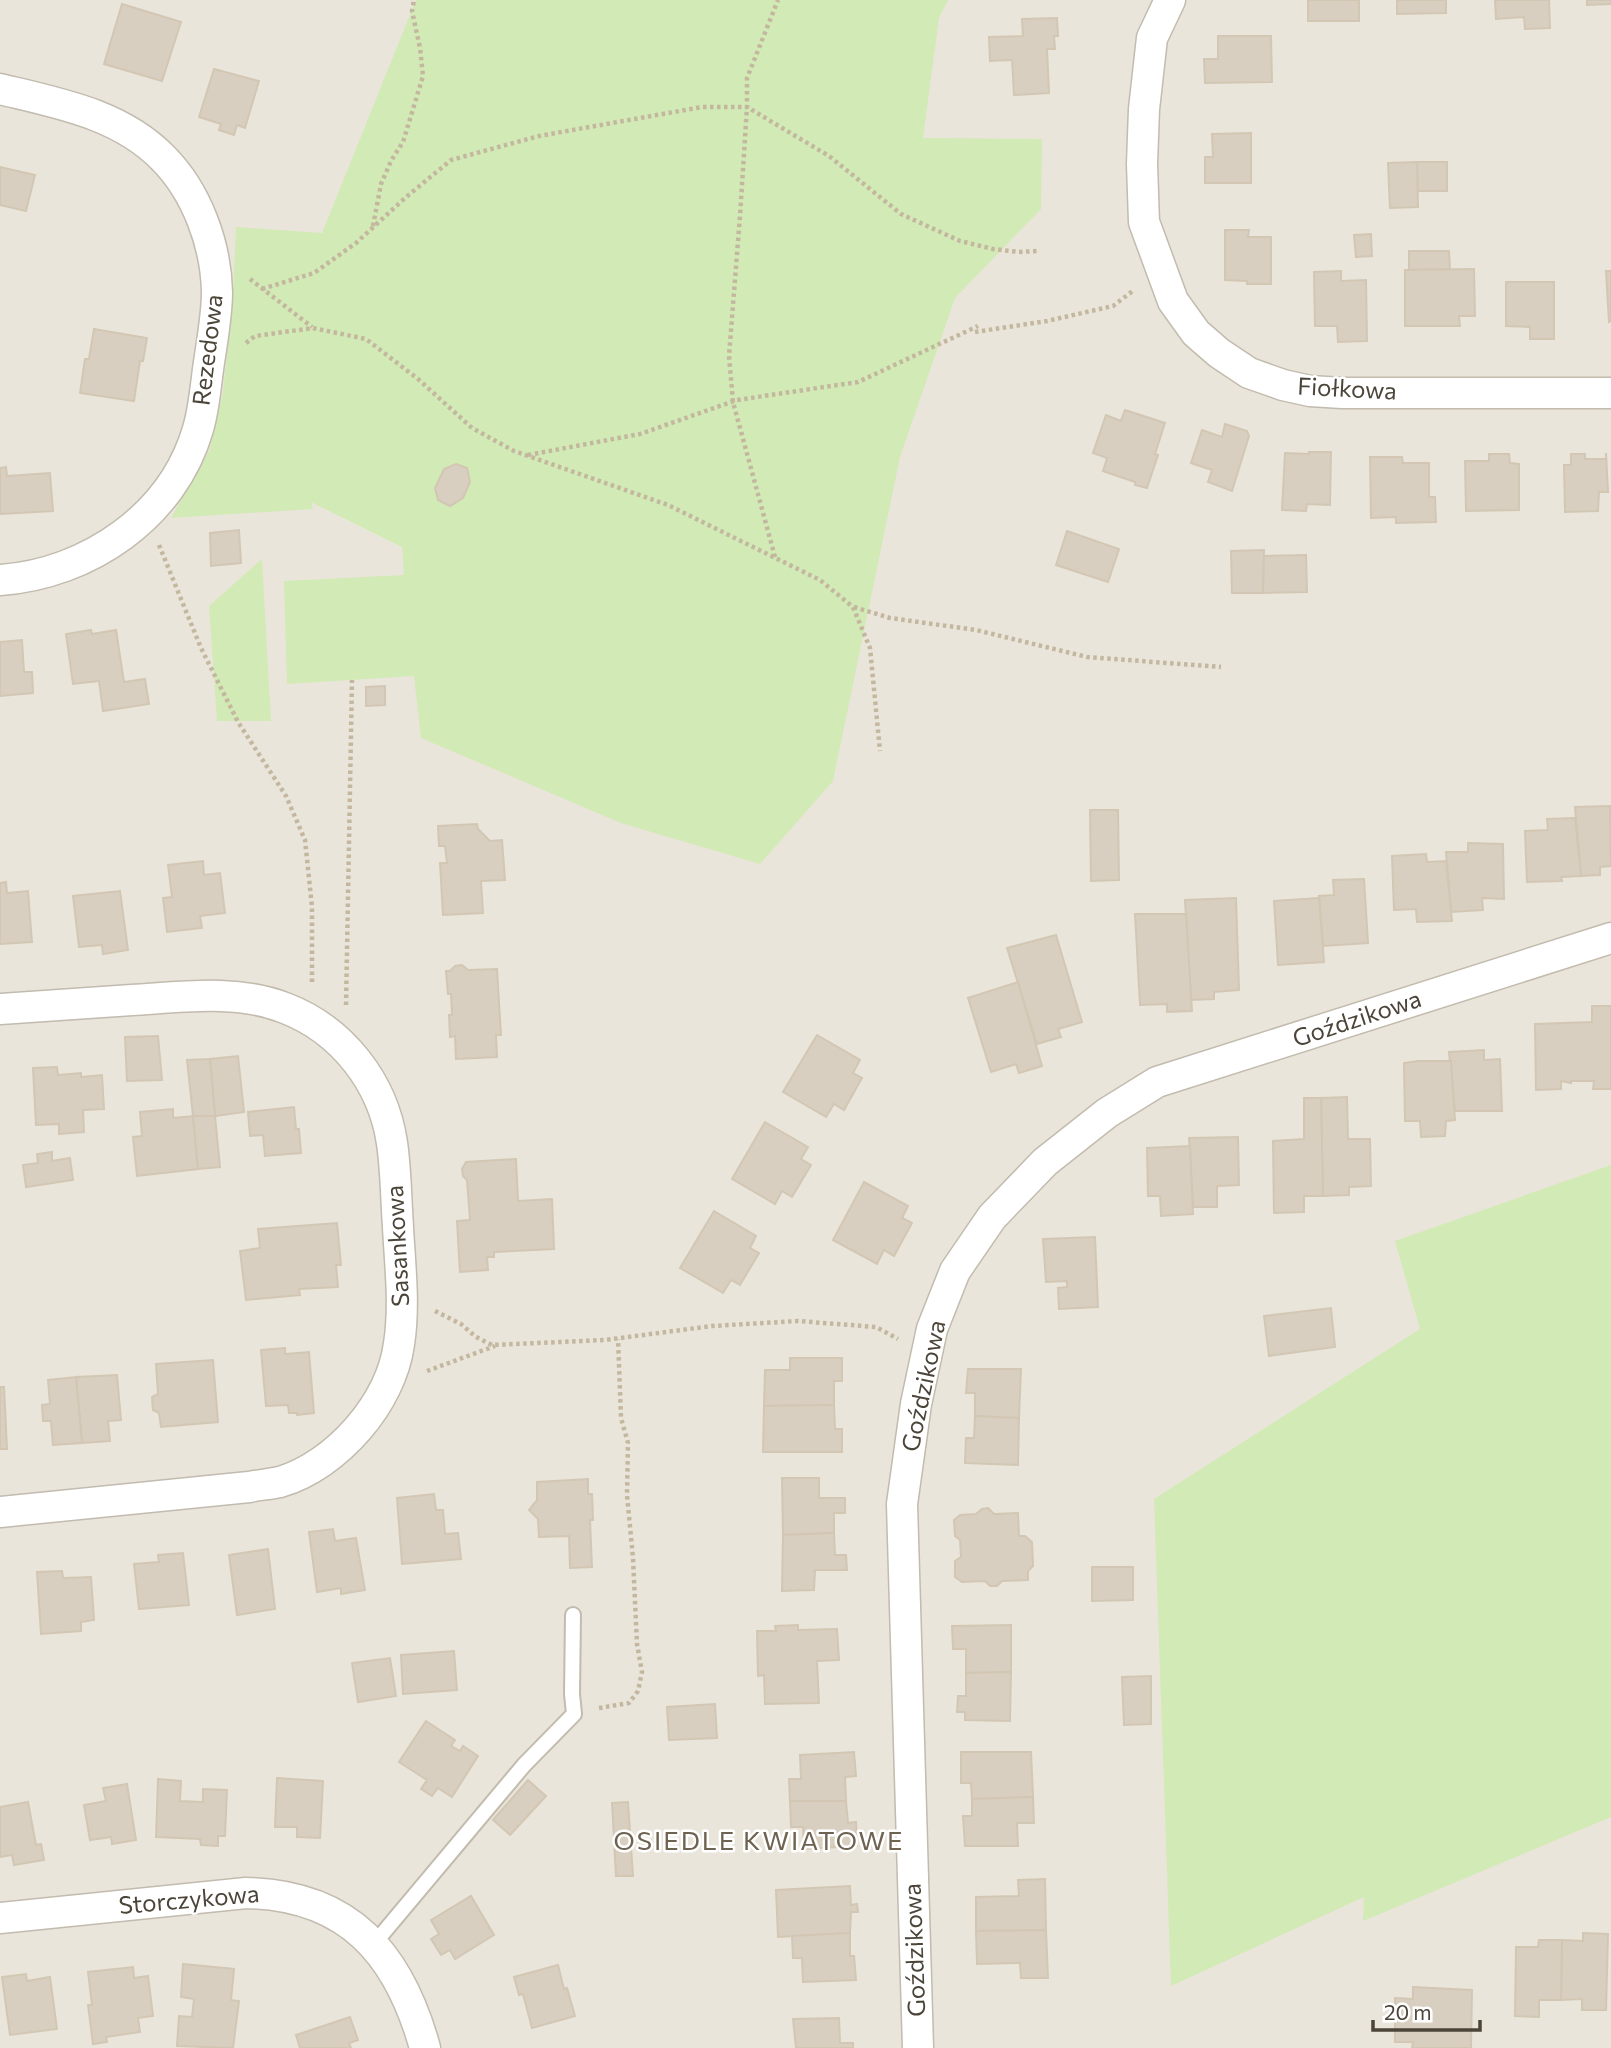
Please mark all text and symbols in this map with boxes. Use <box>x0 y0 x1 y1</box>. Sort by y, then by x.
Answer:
street label: Rezedowa <box>185 293 228 407</box>
street label: Fiołkowa <box>1297 370 1397 405</box>
street label: Goździkowa <box>1288 983 1425 1052</box>
street label: Sasankowa <box>379 1185 414 1308</box>
street label: Goździkowa <box>894 1317 951 1454</box>
district label: OSIEDLE KWIATOWE <box>613 1824 905 1855</box>
street label: Storczykowa <box>117 1878 260 1919</box>
street label: Goździkowa <box>897 1883 930 2017</box>
scale bar <box>1373 1988 1480 2032</box>
text: 20 m <box>1384 1999 1432 2024</box>

